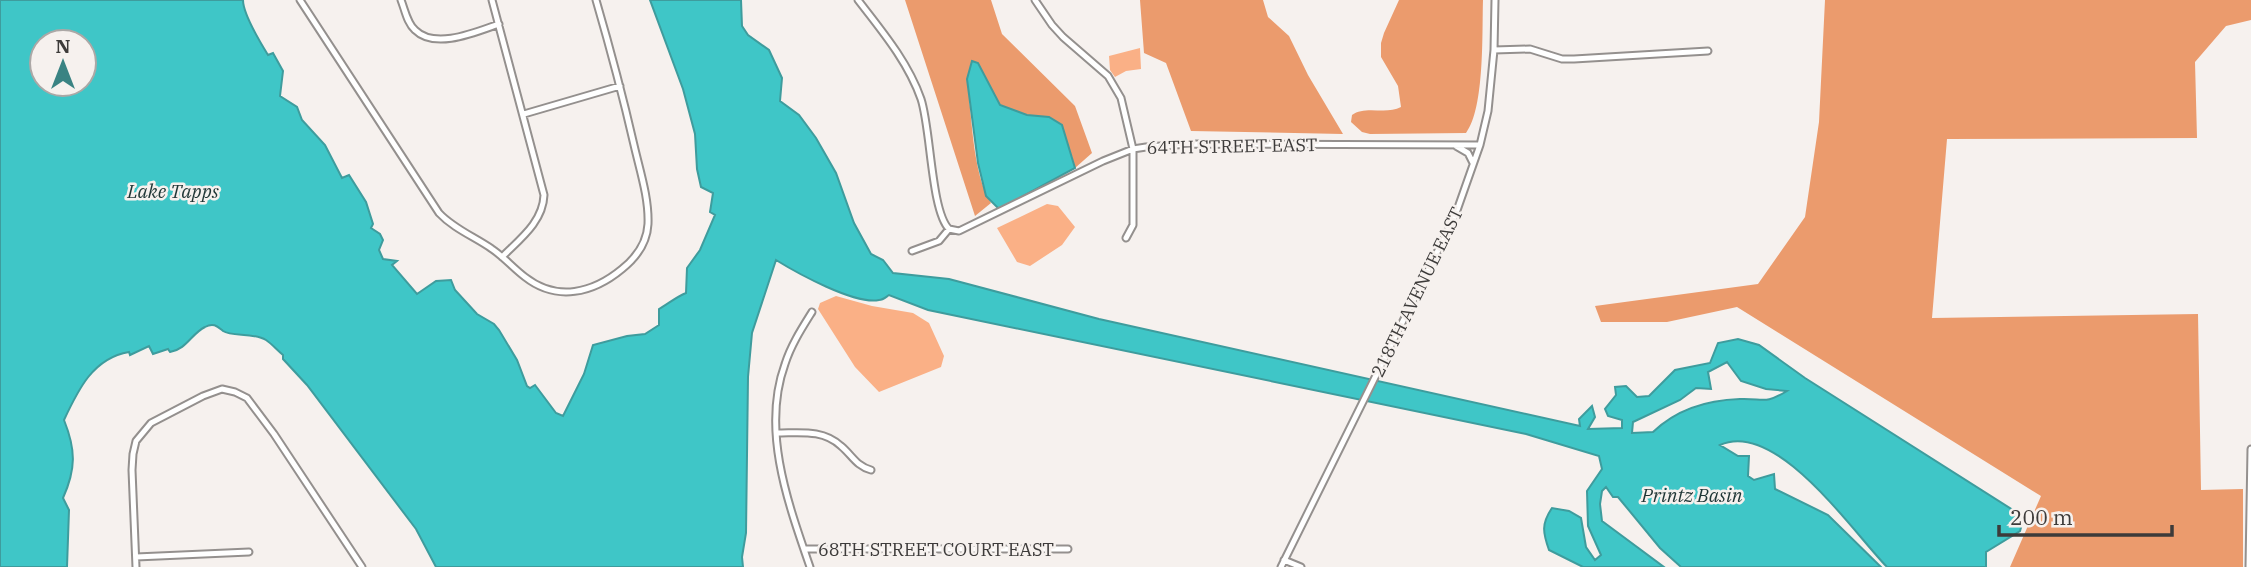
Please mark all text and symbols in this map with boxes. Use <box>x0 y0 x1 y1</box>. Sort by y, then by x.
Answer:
north arrow <box>28 28 98 98</box>
text: N <box>55 34 71 58</box>
street label: 64TH STREET EAST <box>1146 133 1318 159</box>
water label: Lake Tapps <box>126 179 219 203</box>
street label: 218TH AVENUE EAST <box>1366 203 1468 381</box>
water label: Printz Basin <box>1640 483 1743 507</box>
scale bar <box>1999 494 2172 538</box>
text: 200 m <box>2010 503 2073 531</box>
street label: 68TH STREET COURT EAST <box>818 538 1054 561</box>

